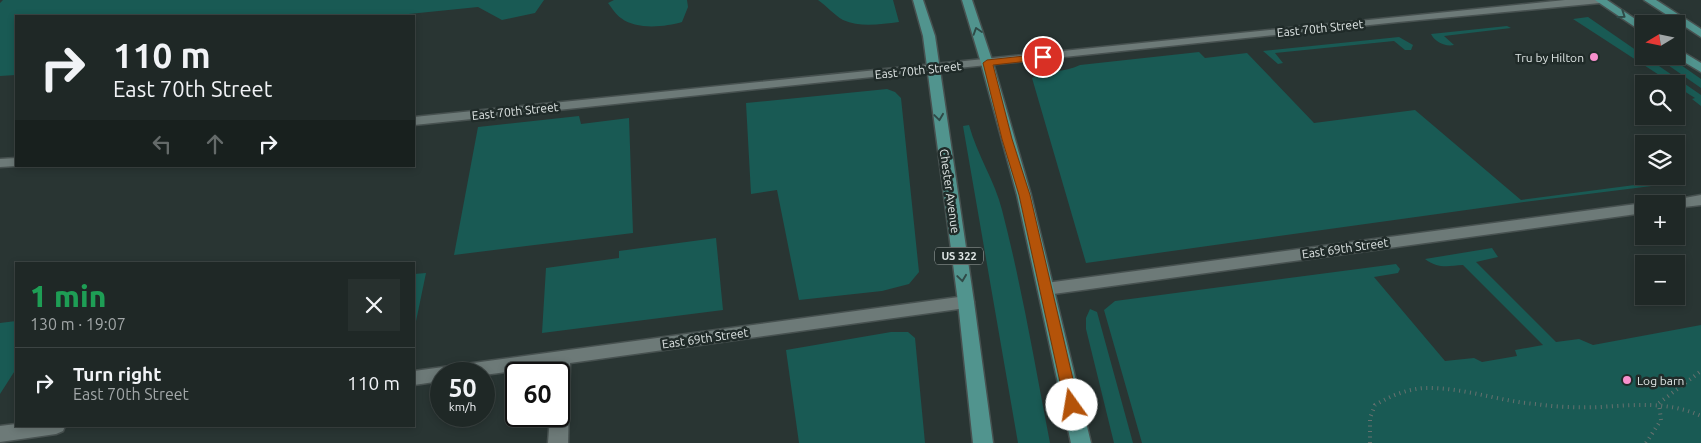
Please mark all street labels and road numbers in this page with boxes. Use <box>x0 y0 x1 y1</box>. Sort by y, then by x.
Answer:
street label: East 70th Street <box>1276 17 1364 39</box>
street label: East 70th Street <box>874 59 962 81</box>
street label: East 70th Street <box>471 100 559 122</box>
street label: Chester Avenue <box>938 148 962 234</box>
street label: East 69th Street <box>1301 235 1389 260</box>
road number: US 322 <box>935 248 983 264</box>
street label: East 69th Street <box>661 325 749 350</box>

